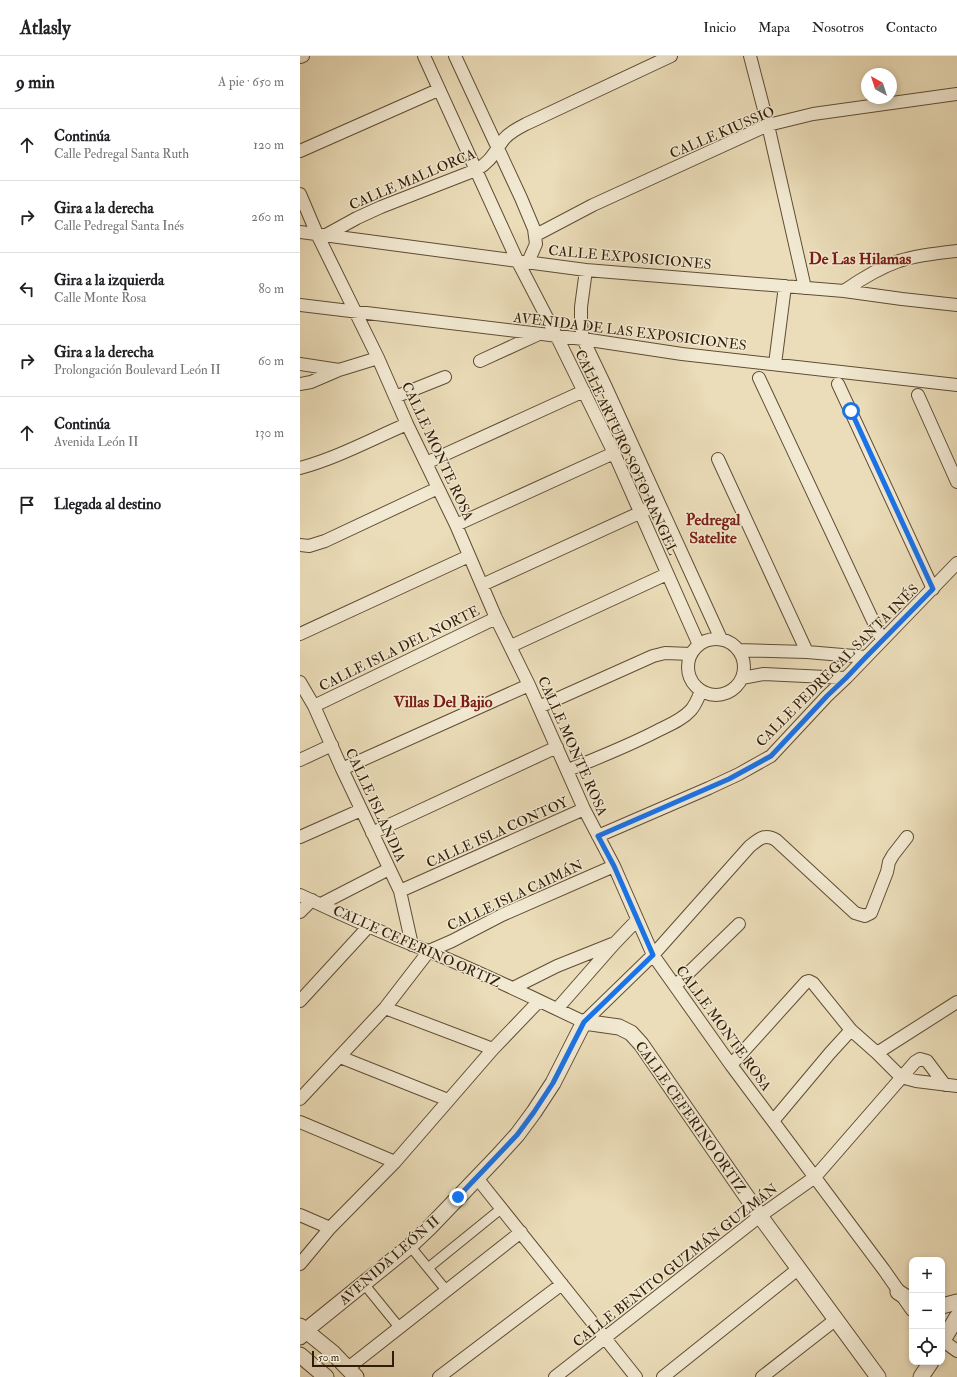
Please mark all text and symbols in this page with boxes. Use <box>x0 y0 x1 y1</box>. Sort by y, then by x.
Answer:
text: Atlasly <box>20 16 71 40</box>
text: Inicio <box>703 19 736 36</box>
text: Mapa <box>758 19 790 36</box>
text: Nosotros <box>812 19 864 36</box>
text: Contacto <box>886 19 937 36</box>
north arrow <box>861 68 897 104</box>
text: 9 min <box>16 72 55 93</box>
text: A pie · 650 m <box>218 74 284 90</box>
street label: CALLE KIUSSIO <box>667 103 777 162</box>
text: Continúa <box>54 127 110 146</box>
icon: ahead <box>16 134 38 156</box>
text: 120 m <box>253 137 284 153</box>
street label: CALLE MALLORCA <box>347 145 478 214</box>
text: Calle Pedregal Santa Ruth <box>54 146 189 162</box>
text: Gira a la derecha <box>54 199 154 218</box>
icon: right <box>16 206 38 228</box>
text: 260 m <box>251 209 284 225</box>
text: Calle Pedregal Santa Inés <box>54 218 184 234</box>
street label: CALLE EXPOSICIONES <box>548 242 712 273</box>
district label: De Las Hilamas <box>809 249 912 269</box>
text: Gira a la izquierda <box>54 271 164 290</box>
icon: left <box>16 278 38 300</box>
text: 80 m <box>258 281 284 297</box>
text: Calle Monte Rosa <box>54 290 146 306</box>
street label: AVENIDA DE LAS EXPOSICIONES <box>511 309 747 354</box>
text: Gira a la derecha <box>54 343 154 362</box>
street label: CALLE ARTURO SOTO RANGEL <box>571 347 682 558</box>
icon: right <box>16 350 38 372</box>
text: 60 m <box>258 353 284 369</box>
text: Prolongación Boulevard León II <box>54 362 221 378</box>
street label: CALLE MONTE ROSA <box>398 379 477 523</box>
route start <box>842 402 860 420</box>
text: Continúa <box>54 415 110 434</box>
icon: ahead <box>16 422 38 444</box>
text: 130 m <box>255 425 284 441</box>
text: Avenida León II <box>54 434 139 450</box>
icon: arrive <box>16 494 38 516</box>
text: Llegada al destino <box>54 495 161 514</box>
district label: Pedregal Satelite <box>686 510 741 548</box>
street label: CALLE PEDREGAL SANTA INÉS <box>752 580 922 750</box>
street label: CALLE ISLA DEL NORTE <box>316 602 482 695</box>
street label: CALLE MONTE ROSA <box>534 674 611 819</box>
district label: Villas Del Bajio <box>393 692 493 712</box>
street label: CALLE ISLANDIA <box>342 746 409 865</box>
street label: CALLE ISLA CONTOY <box>424 793 571 871</box>
street label: CALLE ISLA CAIMÁN <box>445 856 586 934</box>
street label: CALLE CEFERINO ORTIZ <box>330 902 504 991</box>
street label: CALLE MONTE ROSA <box>672 962 775 1094</box>
street label: CALLE CEFERINO ORTIZ <box>632 1038 750 1197</box>
street label: CALLE BENITO GUZMÁN GUZMÁN <box>569 1180 782 1351</box>
route end <box>449 1188 467 1206</box>
street label: AVENIDA LEÓN II <box>335 1212 443 1309</box>
map controls <box>909 1257 945 1365</box>
button: + <box>909 1257 945 1293</box>
button: − <box>909 1293 945 1329</box>
button: locate <box>909 1329 945 1365</box>
scale bar <box>312 1349 394 1368</box>
text: 50 m <box>318 1351 339 1364</box>

